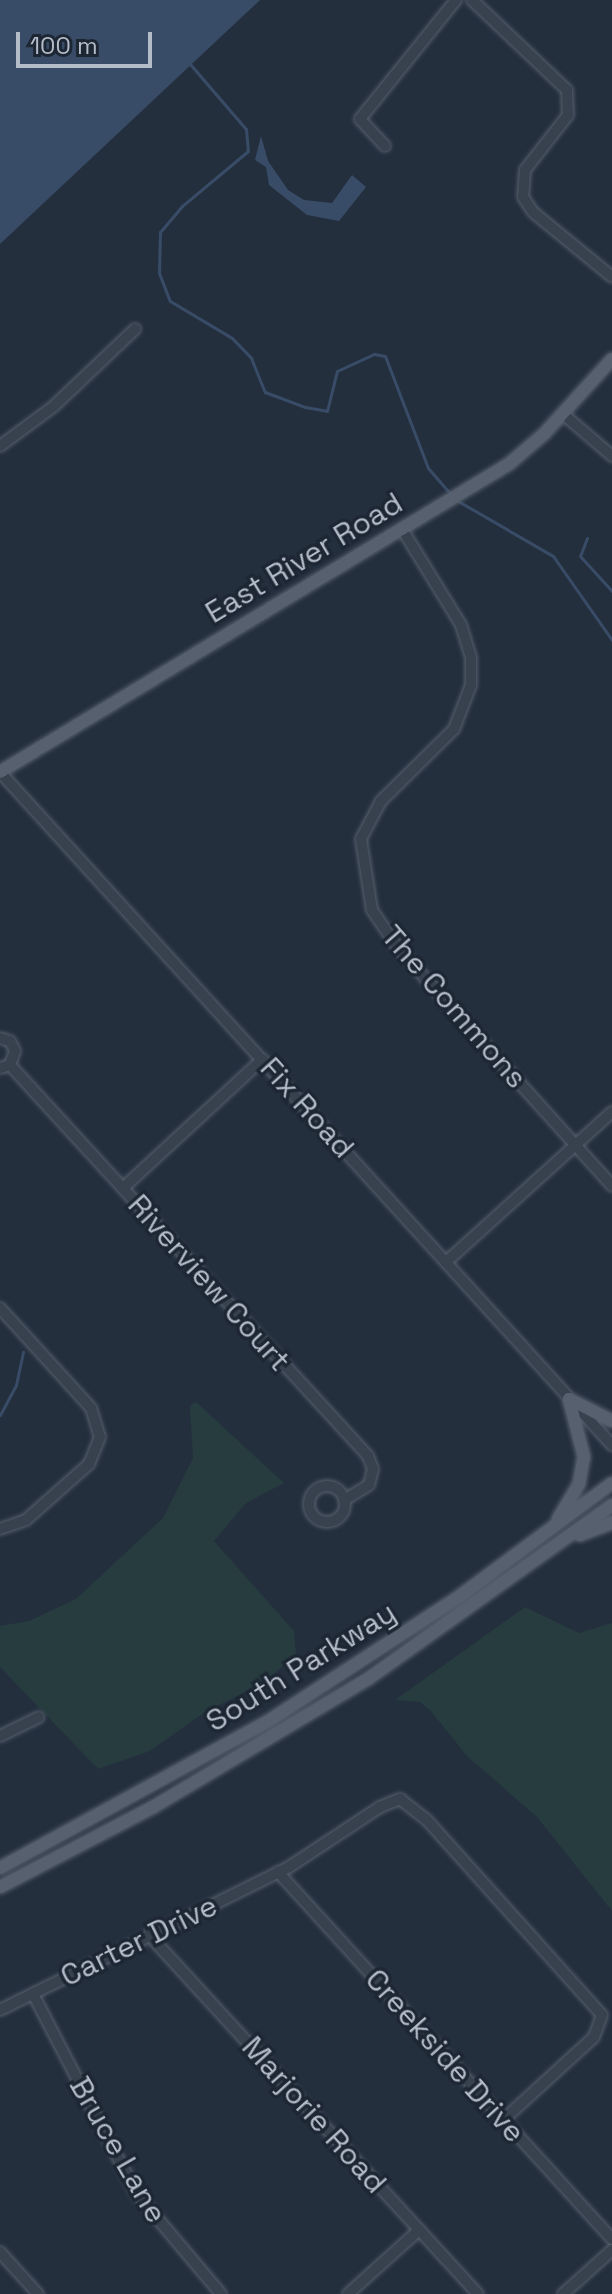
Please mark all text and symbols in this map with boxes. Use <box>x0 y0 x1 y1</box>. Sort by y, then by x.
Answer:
scale bar <box>20 16 156 66</box>
text: 100 m <box>30 30 98 61</box>
street label: East River Road <box>199 485 409 631</box>
street label: The Commons <box>374 918 534 1096</box>
street label: Fix Road <box>253 1050 361 1166</box>
street label: Riverview Court <box>120 1187 298 1379</box>
street label: South Parkway <box>200 1594 402 1740</box>
street label: Carter Drive <box>55 1888 223 1994</box>
street label: Creekside Drive <box>358 1962 532 2150</box>
street label: Marjorie Road <box>234 2029 394 2201</box>
street label: Bruce Lane <box>62 2071 174 2229</box>

